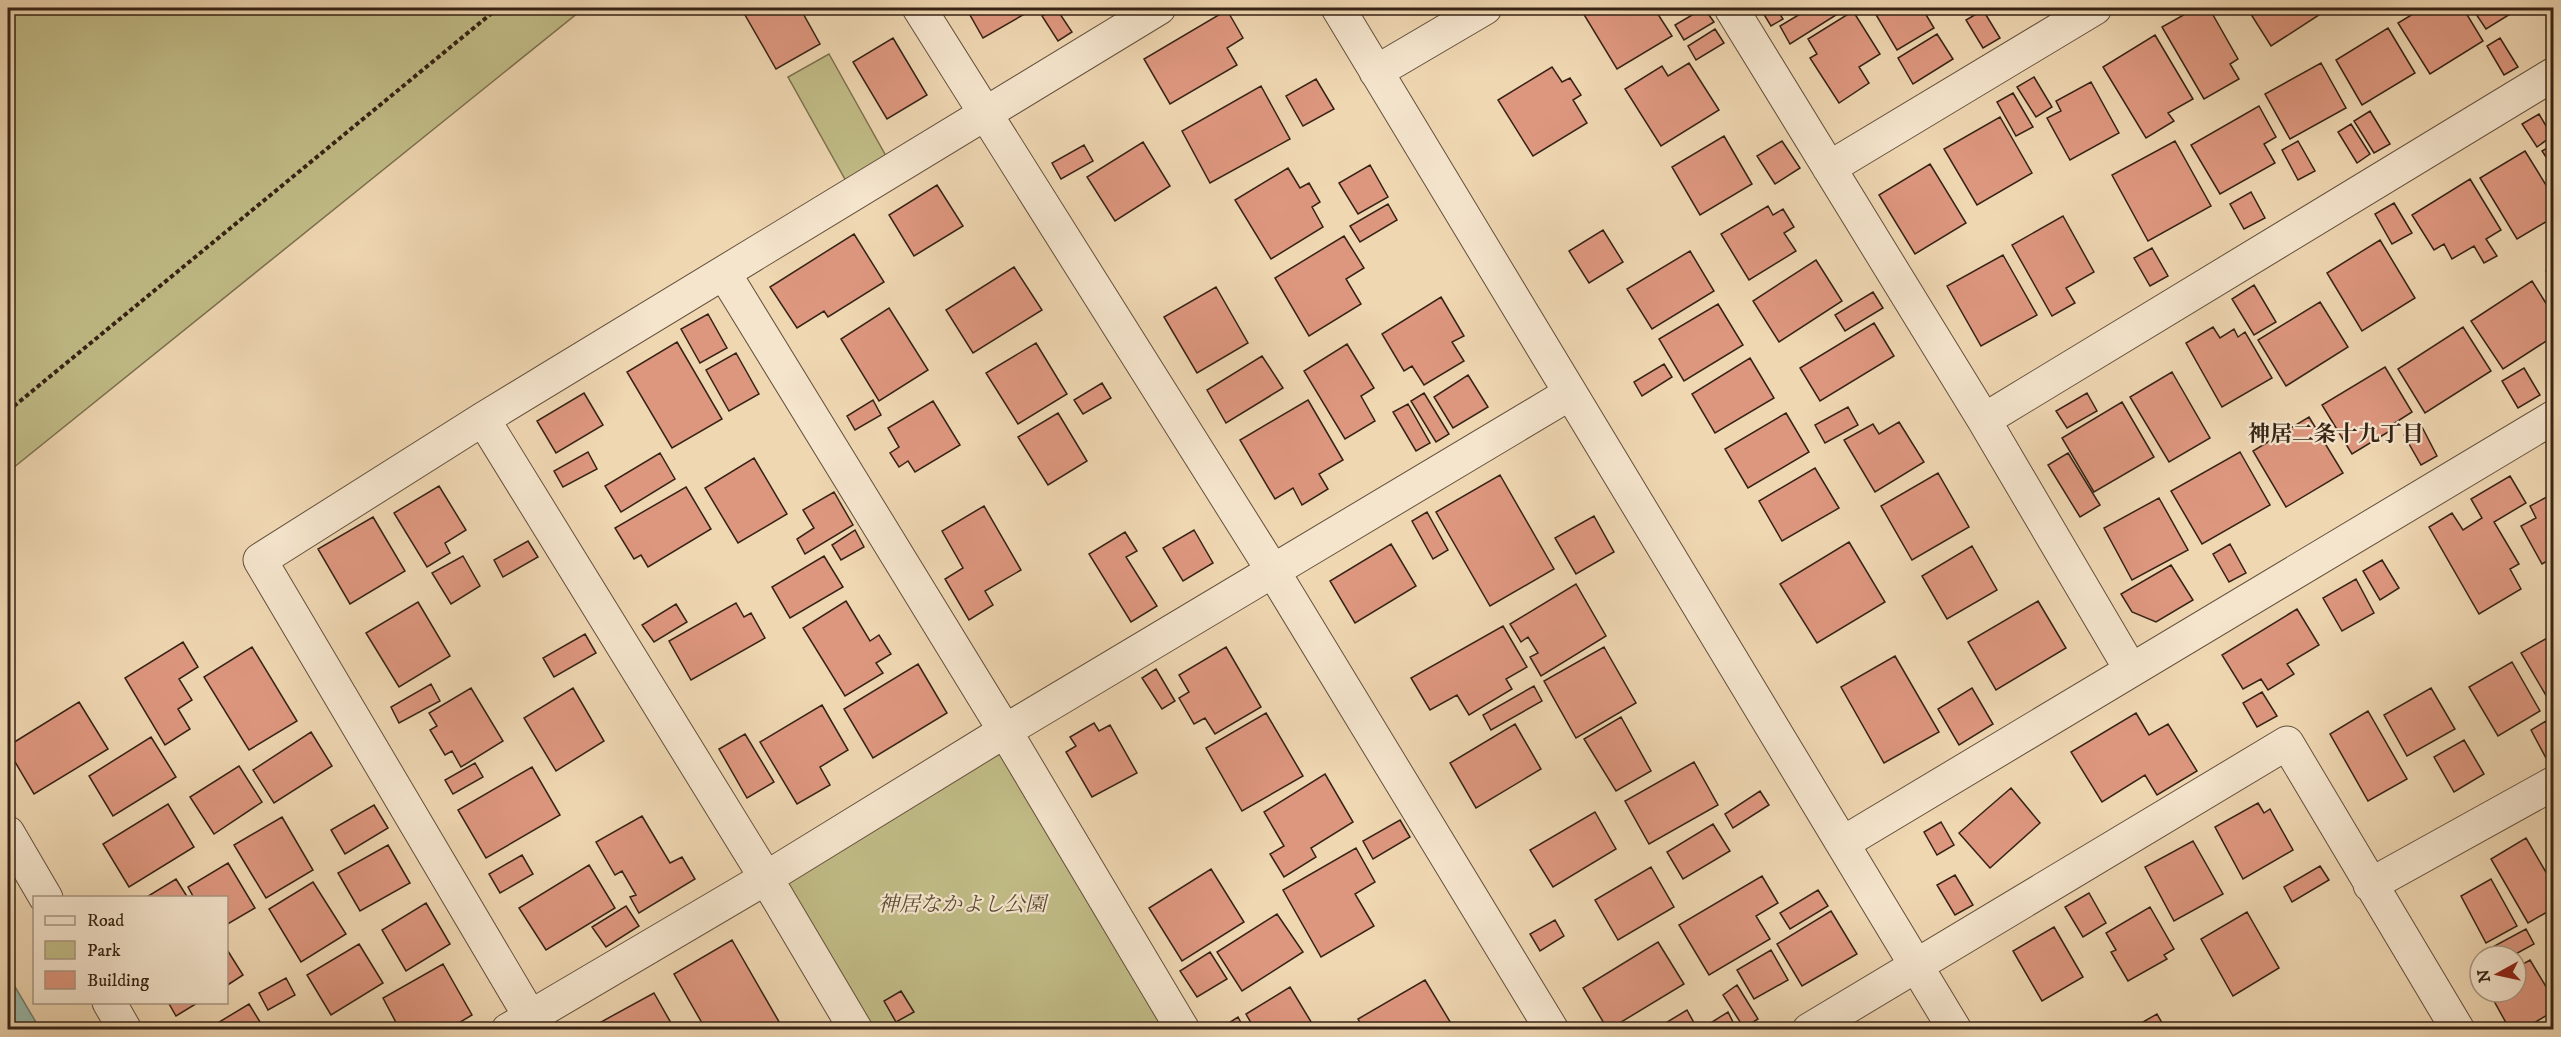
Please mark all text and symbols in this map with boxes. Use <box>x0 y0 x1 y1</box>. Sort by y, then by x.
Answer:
district label: 神居二条十九丁目 <box>2248 421 2424 448</box>
park label: 神居なかよし公園 <box>878 892 1049 918</box>
legend <box>33 896 228 1004</box>
text: Road <box>87 910 124 932</box>
text: Park <box>87 940 121 962</box>
north arrow <box>2468 944 2528 1004</box>
text: N <box>2473 968 2495 984</box>
text: Building <box>87 970 149 992</box>

